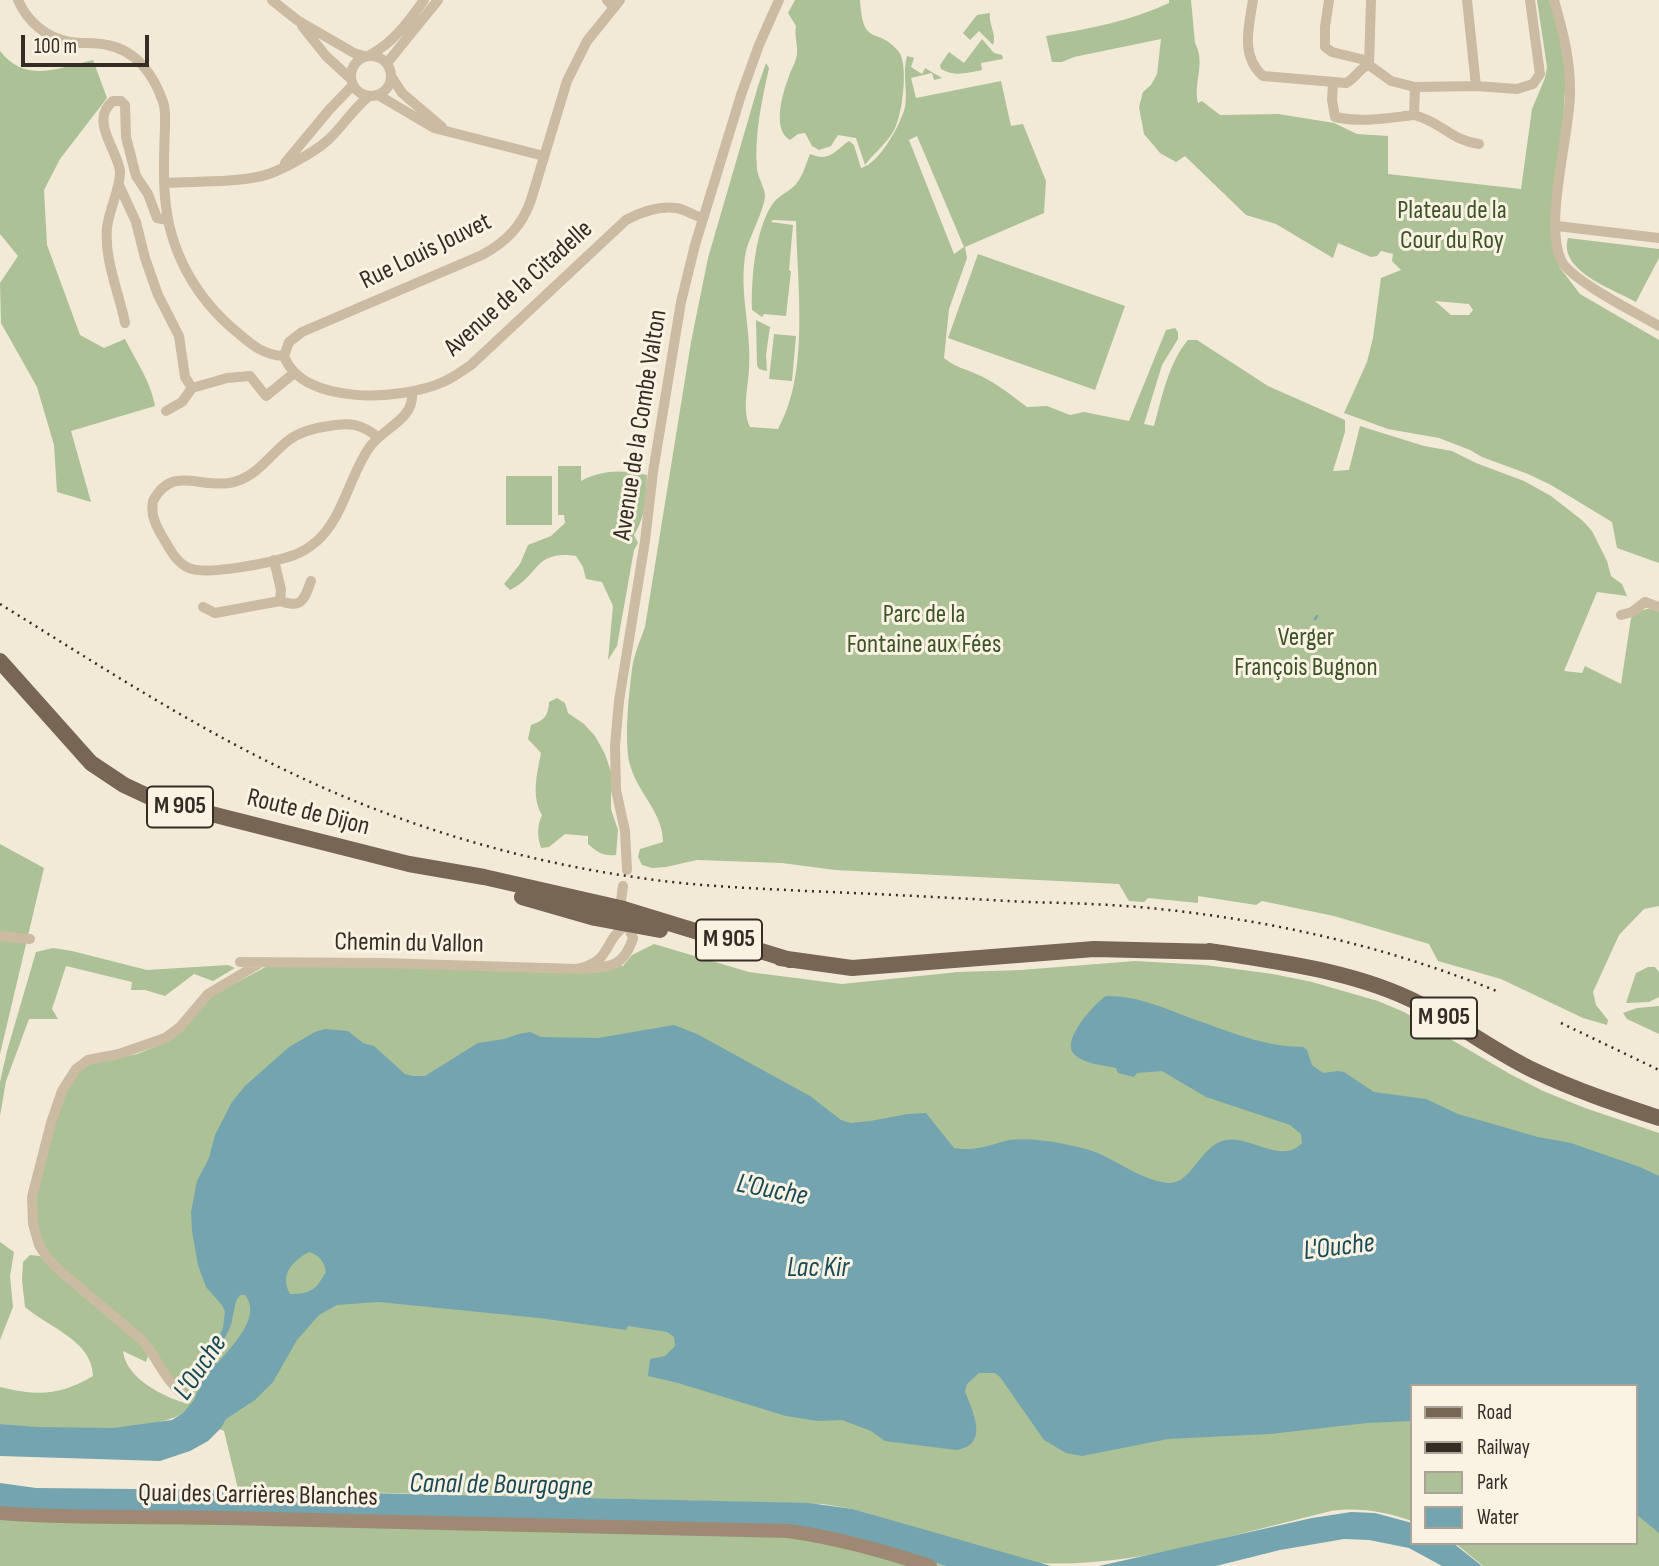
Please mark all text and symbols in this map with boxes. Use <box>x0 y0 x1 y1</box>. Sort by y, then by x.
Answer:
scale bar <box>24 21 152 65</box>
text: 100 m <box>34 34 77 59</box>
park label: Plateau de la Cour du Roy <box>1397 195 1507 256</box>
street label: Rue Louis Jouvet <box>355 207 497 297</box>
street label: Avenue de la Citadelle <box>438 214 600 364</box>
street label: Avenue de la Combe Valton <box>607 308 675 542</box>
park label: Parc de la Fontaine aux Fées <box>847 599 1001 660</box>
park label: Verger François Bugnon <box>1234 622 1378 684</box>
street label: Route de Dijon <box>243 783 373 843</box>
road number: M 905 <box>147 786 213 828</box>
road number: M 905 <box>696 920 762 960</box>
street label: Chemin du Vallon <box>334 927 484 961</box>
road number: M 905 <box>1411 998 1477 1038</box>
water label: L'Ouche <box>734 1168 810 1214</box>
water label: L'Ouche <box>1302 1227 1376 1269</box>
water label: Lac Kir <box>787 1252 849 1286</box>
water label: L'Ouche <box>167 1329 235 1407</box>
legend <box>1410 1384 1638 1545</box>
text: Road <box>1477 1400 1512 1425</box>
text: Railway <box>1477 1435 1530 1460</box>
water label: Canal de Bourgogne <box>409 1468 593 1504</box>
text: Park <box>1477 1470 1508 1495</box>
street label: Quai des Carrières Blanches <box>138 1478 378 1514</box>
text: Water <box>1477 1505 1519 1530</box>

